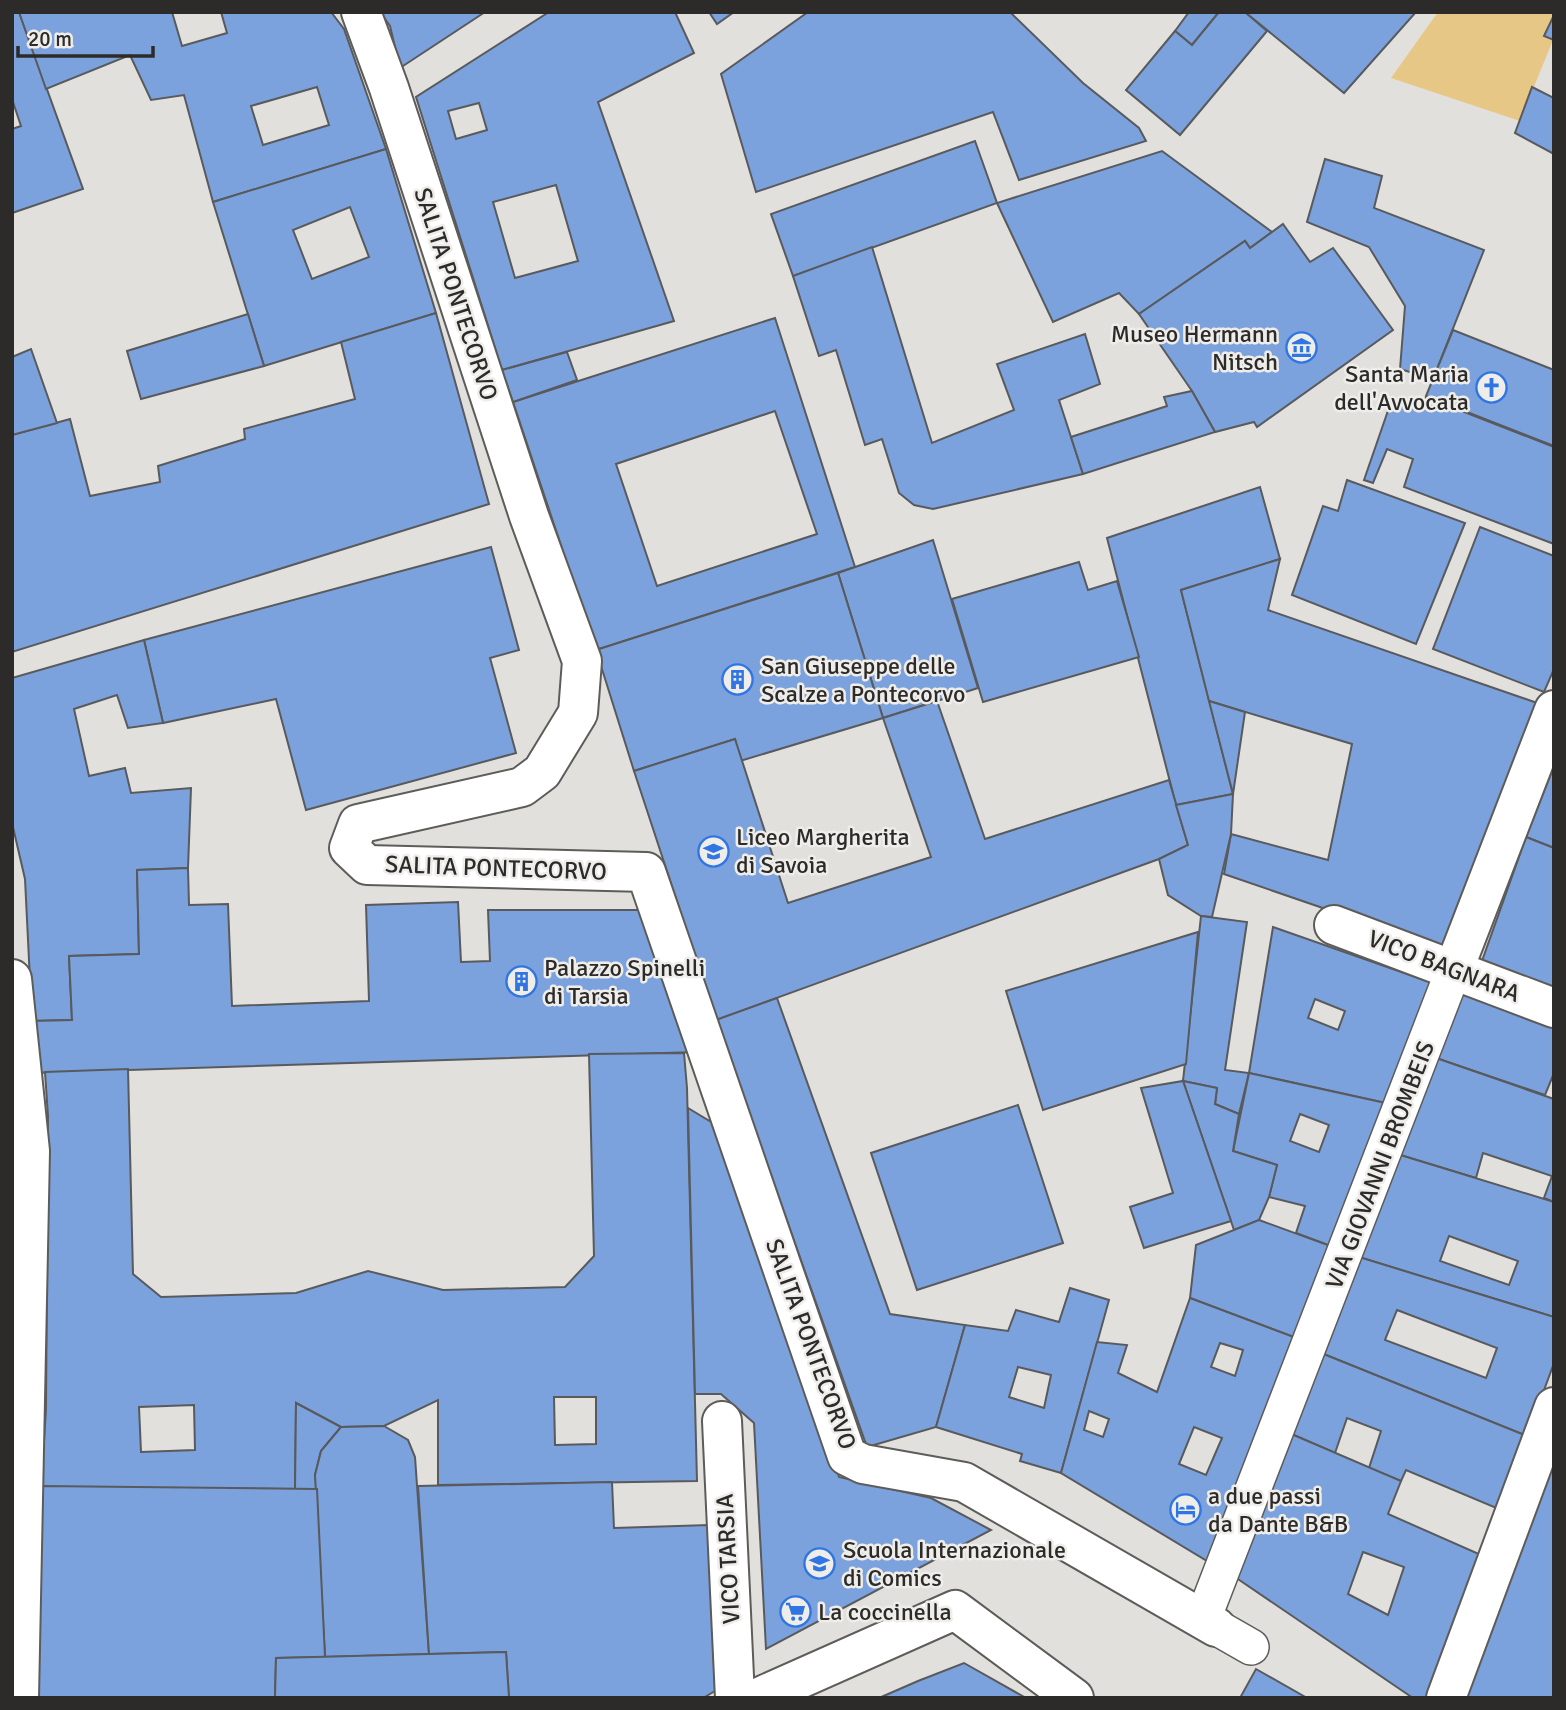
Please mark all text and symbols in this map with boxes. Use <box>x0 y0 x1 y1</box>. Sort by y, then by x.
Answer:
scale bar <box>18 14 152 58</box>
text: 20 m <box>28 26 72 52</box>
street label: SALITA PONTECORVO <box>407 184 505 404</box>
place label: Museo Hermann Nitsch <box>1111 319 1278 377</box>
museum icon: Museo Hermann Nitsch <box>1284 331 1318 365</box>
place label: Santa Maria dell'Avvocata <box>1334 359 1469 417</box>
church icon: Santa Maria dell'Avvocata <box>1475 371 1509 405</box>
place label: San Giuseppe delle Scalze a Pontecorvo <box>761 651 965 709</box>
building icon: San Giuseppe delle Scalze a Pontecorvo <box>721 663 755 697</box>
place label: Liceo Margherita di Savoia <box>736 822 910 880</box>
school or university icon: Liceo Margherita di Savoia <box>696 834 730 868</box>
street label: SALITA PONTECORVO <box>385 849 607 887</box>
street label: VICO BAGNARA <box>1364 923 1525 1009</box>
place label: Palazzo Spinelli di Tarsia <box>544 953 705 1011</box>
building icon: Palazzo Spinelli di Tarsia <box>504 965 538 999</box>
street label: VIA GIOVANNI BROMBEIS <box>1319 1037 1441 1293</box>
street label: SALITA PONTECORVO <box>759 1235 863 1453</box>
place label: a due passi da Dante B&B <box>1208 1481 1348 1539</box>
street label: VICO TARSIA <box>710 1493 746 1625</box>
hotel icon: a due passi da Dante B&B <box>1168 1493 1202 1527</box>
place label: Scuola Internazionale di Comics <box>843 1535 1066 1593</box>
school or university icon: Scuola Internazionale di Comics <box>803 1547 837 1581</box>
supermarket icon: La coccinella <box>778 1595 812 1629</box>
place label: La coccinella <box>818 1597 952 1627</box>

